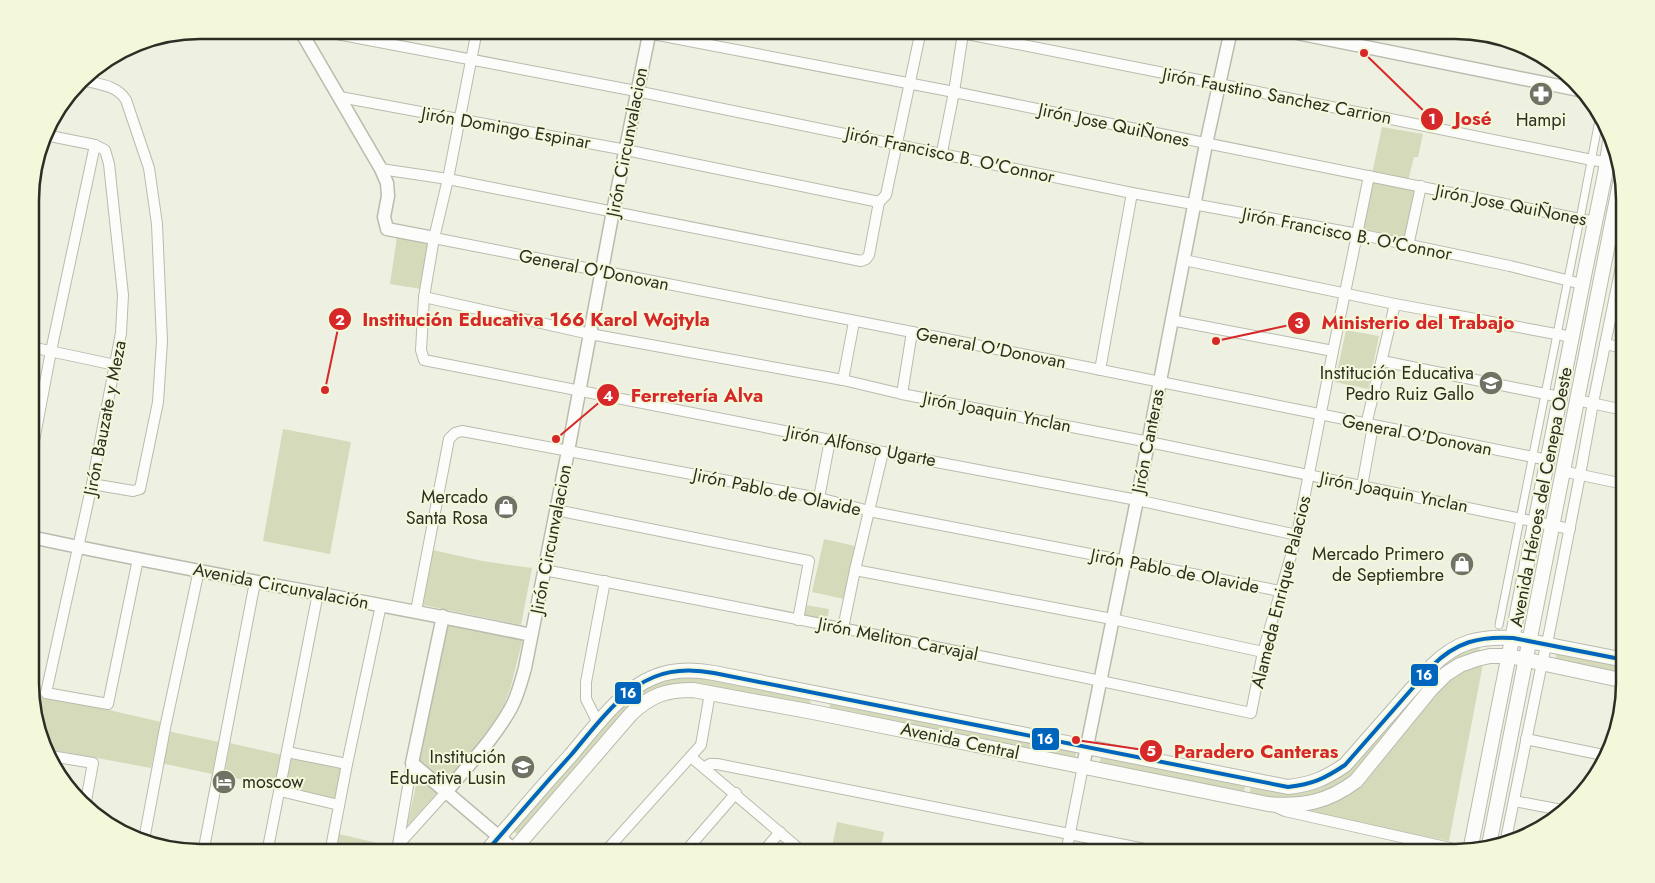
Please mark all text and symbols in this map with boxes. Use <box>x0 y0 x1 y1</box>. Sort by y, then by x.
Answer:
street label: Jirón Faustino Sanchez Carrion <box>1158 61 1394 131</box>
street label: Jirón Circunvalacion <box>599 65 654 221</box>
pharmacy icon: Hampi <box>1528 81 1554 107</box>
street label: Jirón Jose QuiÑones <box>1034 96 1192 154</box>
street label: Jirón Domingo Espinar <box>417 100 594 156</box>
callout: José <box>1419 102 1501 136</box>
text: José <box>1450 105 1492 132</box>
place label: Hampi <box>1516 107 1566 133</box>
text: 1 <box>1428 108 1436 130</box>
street label: Jirón Francisco B. O'Connor <box>841 120 1058 190</box>
street label: Jirón Jose QuiÑones <box>1431 177 1589 232</box>
street label: Jirón Francisco B. O'Connor <box>1238 201 1455 267</box>
street label: General O'Donovan <box>517 243 671 297</box>
callout: Institución Educativa 166 Karol Wojtyla <box>327 302 720 336</box>
text: Institución Educativa 166 Karol Wojtyla <box>362 306 710 333</box>
callout: Ministerio del Trabajo <box>1287 306 1524 340</box>
text: 2 <box>335 309 345 331</box>
text: Ministerio del Trabajo <box>1322 309 1514 336</box>
text: 3 <box>1294 312 1304 334</box>
street label: General O'Donovan <box>914 321 1068 375</box>
street label: Jirón Bauzate y Meza <box>77 338 133 500</box>
place label: Institución Educativa Pedro Ruiz Gallo <box>1320 360 1474 407</box>
street label: Avenida Héroes del Cenepa Oeste <box>1503 365 1579 629</box>
school or university icon: Institución Educativa Pedro Ruiz Gallo <box>1478 370 1504 396</box>
callout: Ferretería Alva <box>596 378 773 412</box>
text: Ferretería Alva <box>631 382 763 409</box>
street label: Jirón Joaquin Ynclan <box>919 384 1073 439</box>
text: 4 <box>603 385 613 407</box>
street label: Jirón Canteras <box>1125 387 1171 497</box>
street label: General O'Donovan <box>1340 408 1494 462</box>
street label: Jirón Alfonso Ugarte <box>782 418 938 473</box>
street label: Jirón Pablo de Olavide <box>689 461 863 523</box>
street label: Jirón Circunvalacion <box>523 462 578 618</box>
street label: Jirón Joaquin Ynclan <box>1316 464 1470 519</box>
place label: Mercado Santa Rosa <box>406 484 488 531</box>
street label: Alameda Enrique Palacios <box>1244 493 1318 691</box>
shop icon: Mercado Santa Rosa <box>493 494 519 520</box>
place label: Mercado Primero de Septiembre <box>1312 541 1444 588</box>
street label: Jirón Pablo de Olavide <box>1087 542 1262 600</box>
shop icon: Mercado Primero de Septiembre <box>1449 551 1475 577</box>
street label: Avenida Circunvalación <box>191 556 371 616</box>
street label: Jirón Meliton Carvajal <box>814 610 980 667</box>
line badge: 16 <box>1410 663 1439 687</box>
text: 16 <box>1416 665 1432 685</box>
line badge: 16 <box>614 681 642 705</box>
text: 16 <box>620 683 636 703</box>
street label: Avenida Central <box>898 716 1022 766</box>
line badge: 16 <box>1031 727 1060 751</box>
text: 16 <box>1037 729 1053 749</box>
callout: Paradero Canteras <box>1139 734 1348 768</box>
text: Paradero Canteras <box>1174 738 1339 765</box>
text: 5 <box>1146 740 1156 762</box>
place label: Institución Educativa Lusin <box>390 744 506 791</box>
school or university icon: Institución Educativa Lusin <box>510 754 536 780</box>
hotel icon: moscow <box>211 769 237 795</box>
place label: moscow <box>242 769 304 795</box>

